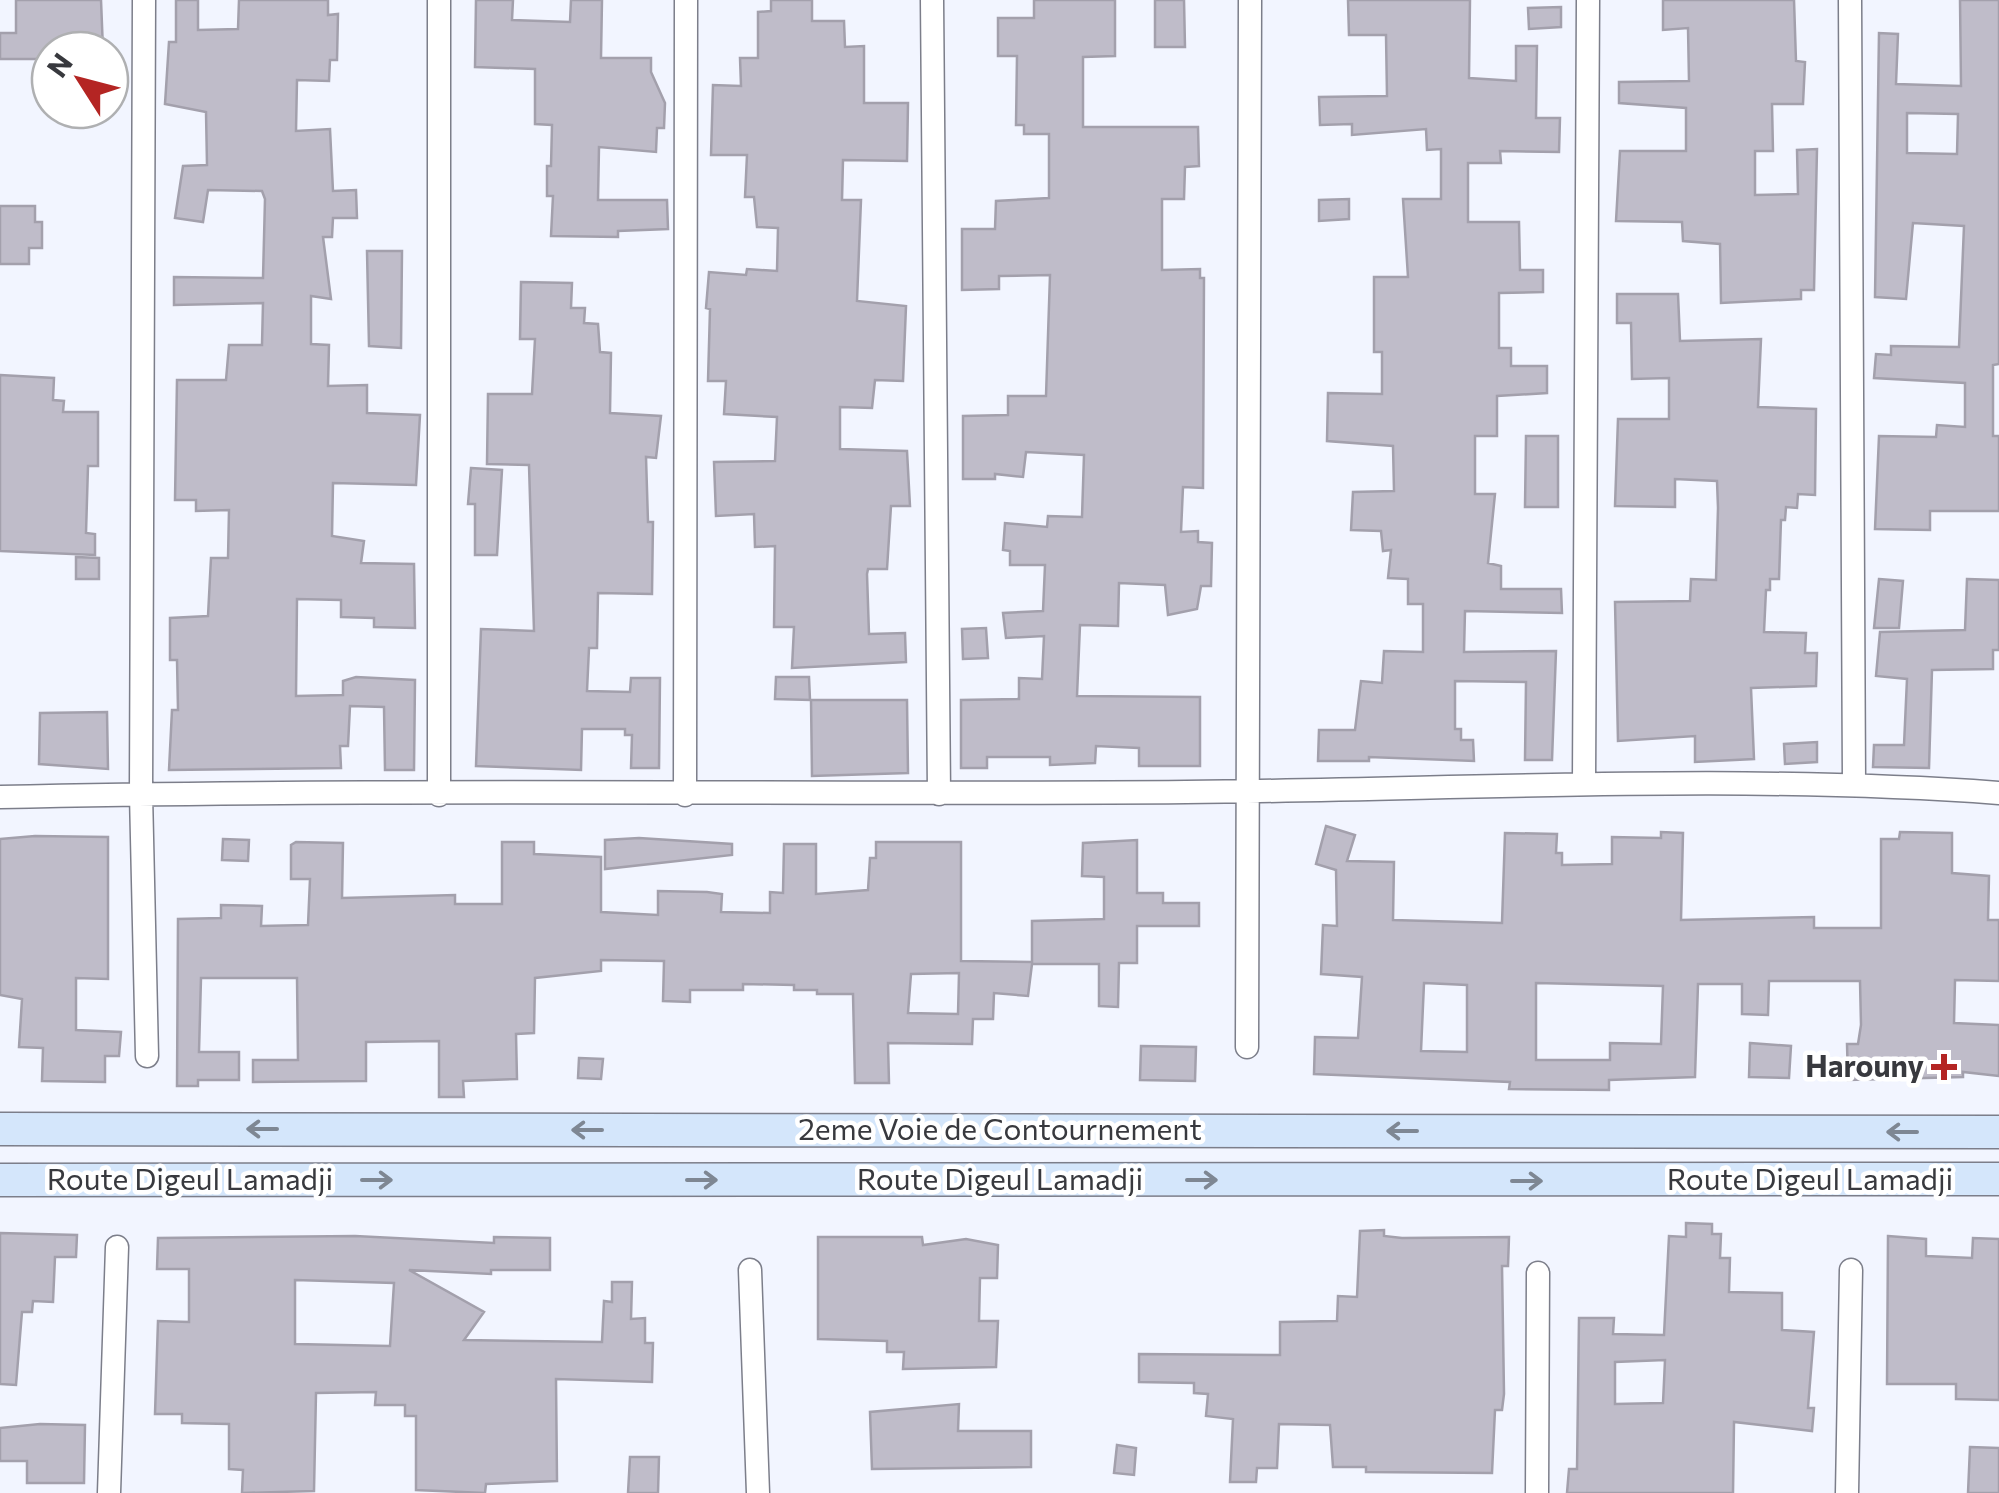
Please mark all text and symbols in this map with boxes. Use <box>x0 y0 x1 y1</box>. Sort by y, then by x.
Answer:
north arrow <box>30 30 130 130</box>
text: N <box>39 46 79 83</box>
place label: Harouny <box>1805 1046 1925 1083</box>
marker: Harouny <box>1933 1056 1955 1078</box>
street label: 2eme Voie de Contournement <box>798 1109 1202 1146</box>
one-way arrow <box>246 1120 278 1138</box>
one-way arrow <box>571 1120 604 1140</box>
one-way arrow <box>1386 1122 1418 1140</box>
one-way arrow <box>1886 1122 1918 1142</box>
street label: Route Digeul Lamadji <box>47 1159 333 1196</box>
street label: Route Digeul Lamadji <box>857 1159 1143 1196</box>
street label: Route Digeul Lamadji <box>1667 1159 1953 1196</box>
one-way arrow <box>360 1170 393 1190</box>
one-way arrow <box>686 1170 718 1190</box>
one-way arrow <box>1186 1170 1218 1190</box>
one-way arrow <box>1510 1172 1543 1190</box>

